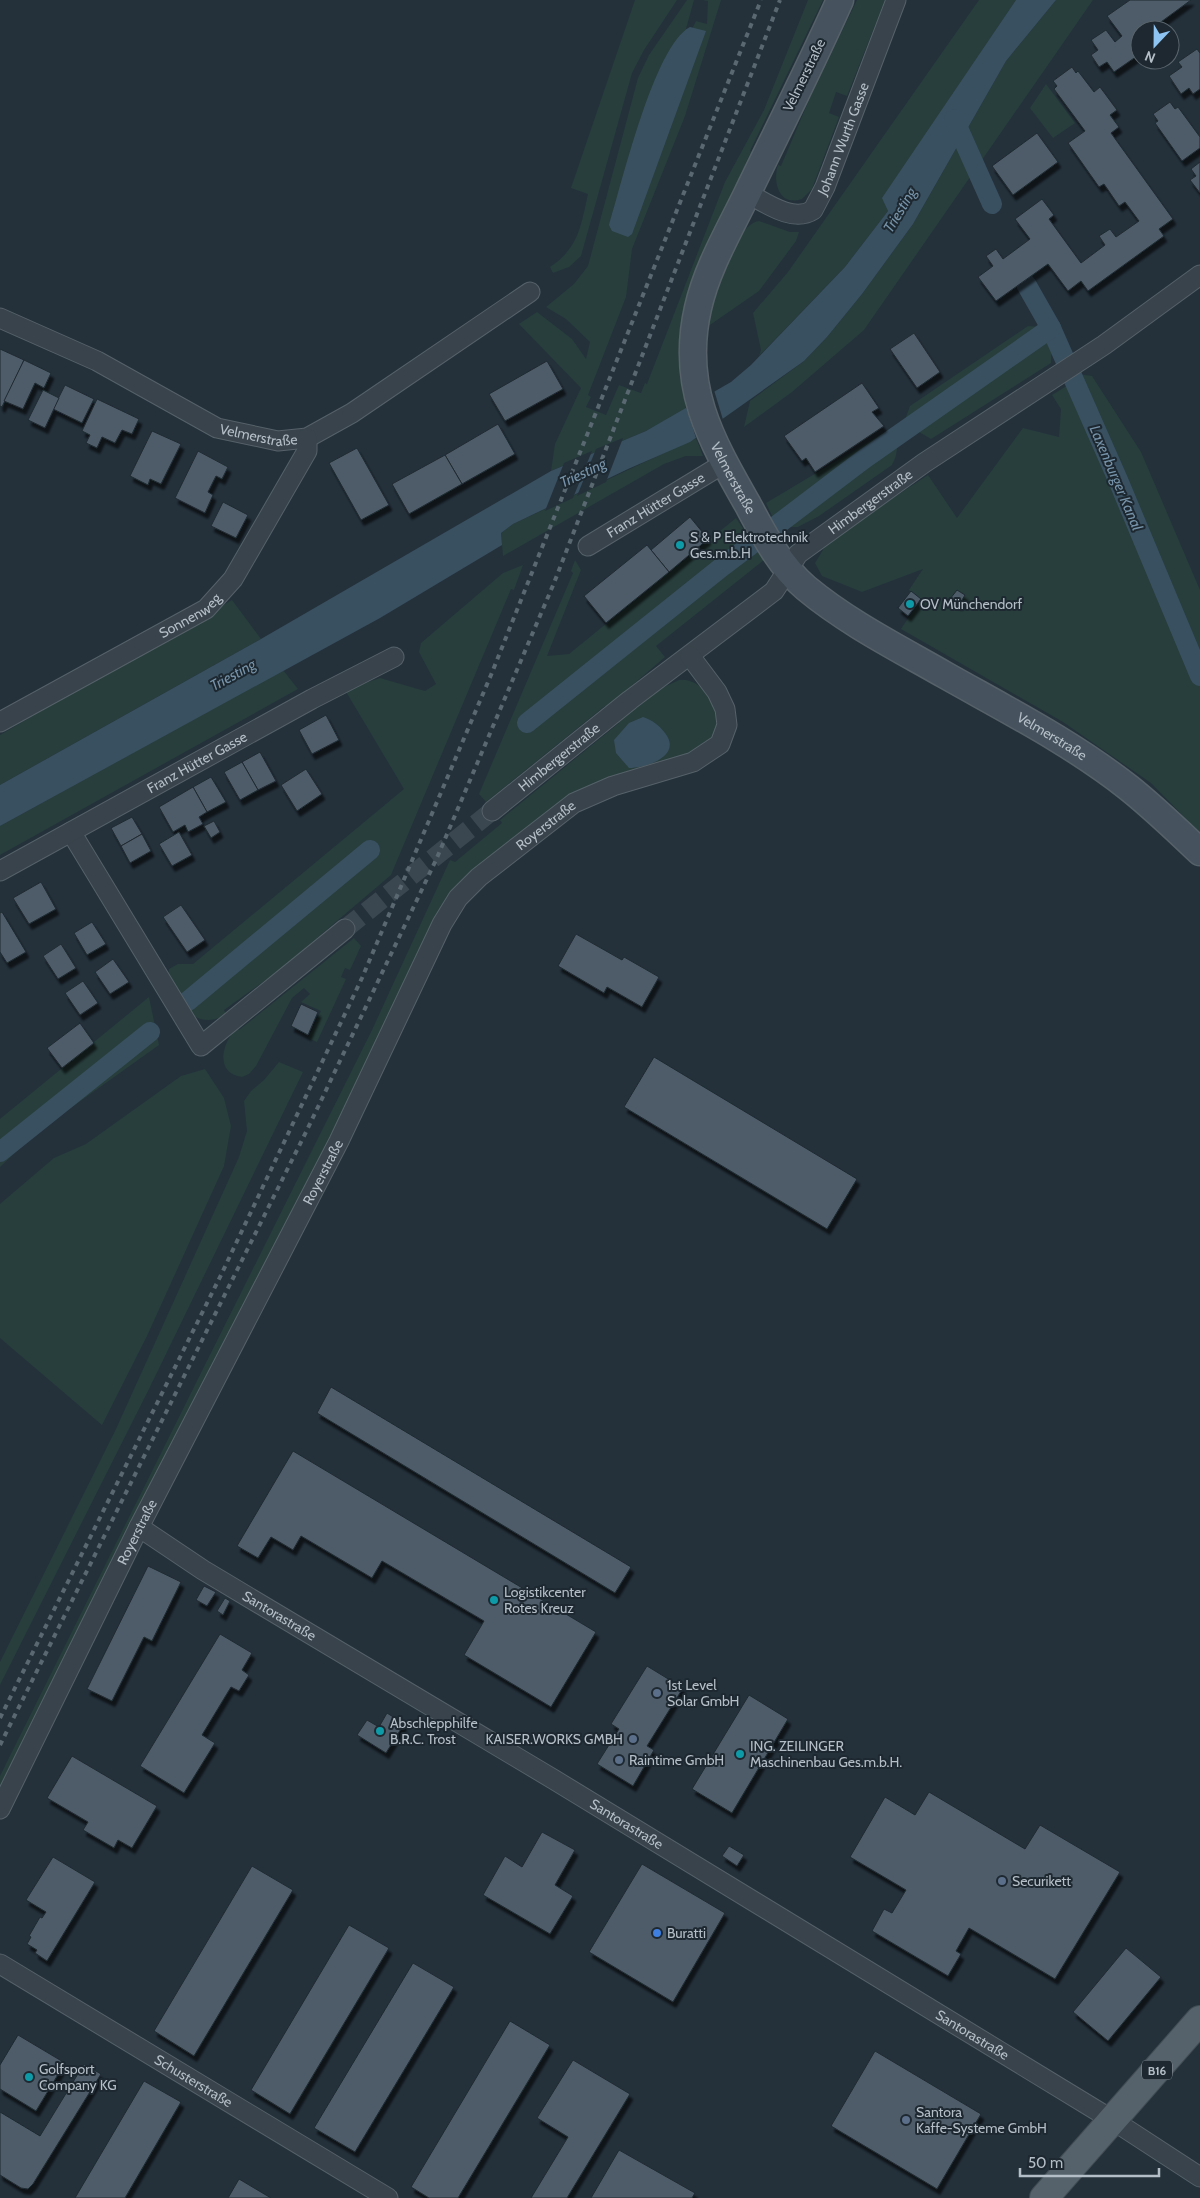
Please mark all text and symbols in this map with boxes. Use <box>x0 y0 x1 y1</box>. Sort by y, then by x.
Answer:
north arrow <box>1130 20 1180 70</box>
street label: Velmerstraße <box>779 36 829 114</box>
text: N <box>1142 47 1158 67</box>
street label: Johann Wurth Gasse <box>813 80 873 199</box>
water label: Triesting <box>880 183 921 236</box>
street label: Velmerstraße <box>218 420 298 450</box>
water label: Laxenburger Kanal <box>1086 423 1146 534</box>
street label: Velmerstraße <box>707 439 760 517</box>
water label: Triesting <box>557 454 610 492</box>
street label: Himbergerstraße <box>825 465 916 538</box>
street label: Franz Hütter Gasse <box>603 468 708 542</box>
place label: S & P Elektrotechnik Ges.m.b.H <box>690 528 809 562</box>
marker: S & P Elektrotechnik Ges.m.b.H <box>674 539 686 551</box>
street label: Sonnenweg <box>156 589 226 642</box>
place label: OV Münchendorf <box>920 595 1022 613</box>
marker: OV Münchendorf <box>904 598 916 610</box>
water label: Triesting <box>207 655 260 695</box>
street label: Velmerstraße <box>1014 708 1091 764</box>
street label: Himbergerstraße <box>515 719 603 795</box>
street label: Franz Hütter Gasse <box>144 728 250 797</box>
street label: Royerstraße <box>512 796 579 854</box>
street label: Royerstraße <box>299 1137 347 1208</box>
street label: Royerstraße <box>113 1496 161 1568</box>
place label: Logistikcenter Rotes Kreuz <box>504 1583 586 1617</box>
street label: Santorastraße <box>239 1587 319 1645</box>
marker: Logistikcenter Rotes Kreuz <box>488 1594 500 1606</box>
place label: 1st Level Solar GmbH <box>667 1676 739 1710</box>
marker: 1st Level Solar GmbH <box>651 1687 663 1699</box>
place label: Abschlepphilfe B.R.C. Trost <box>390 1714 478 1748</box>
marker: Abschlepphilfe B.R.C. Trost <box>374 1725 386 1737</box>
place label: KAISER.WORKS GMBH <box>486 1730 623 1748</box>
marker: KAISER.WORKS GMBH <box>627 1733 639 1745</box>
place label: ING. ZEILINGER Maschinenbau Ges.m.b.H. <box>750 1737 902 1771</box>
marker: ING. ZEILINGER Maschinenbau Ges.m.b.H. <box>734 1748 746 1760</box>
place label: Raintime GmbH <box>629 1751 724 1769</box>
marker: Raintime GmbH <box>613 1754 625 1766</box>
street label: Santorastraße <box>587 1795 667 1853</box>
place label: Securikett <box>1012 1872 1071 1890</box>
marker: Securikett <box>996 1875 1008 1887</box>
place label: Buratti <box>667 1924 706 1942</box>
marker: Buratti <box>651 1927 663 1939</box>
street label: Santorastraße <box>932 2005 1012 2064</box>
street label: Schusterstraße <box>151 2050 236 2111</box>
place label: Golfsport Company KG <box>39 2060 117 2094</box>
road number: B16 <box>1142 2060 1172 2080</box>
marker: Golfsport Company KG <box>23 2071 35 2083</box>
place label: Santora Kaffe-Systeme GmbH <box>916 2103 1047 2137</box>
marker: Santora Kaffe-Systeme GmbH <box>900 2114 912 2126</box>
scale bar <box>1020 2146 1159 2178</box>
text: 50 m <box>1028 2154 1063 2172</box>

